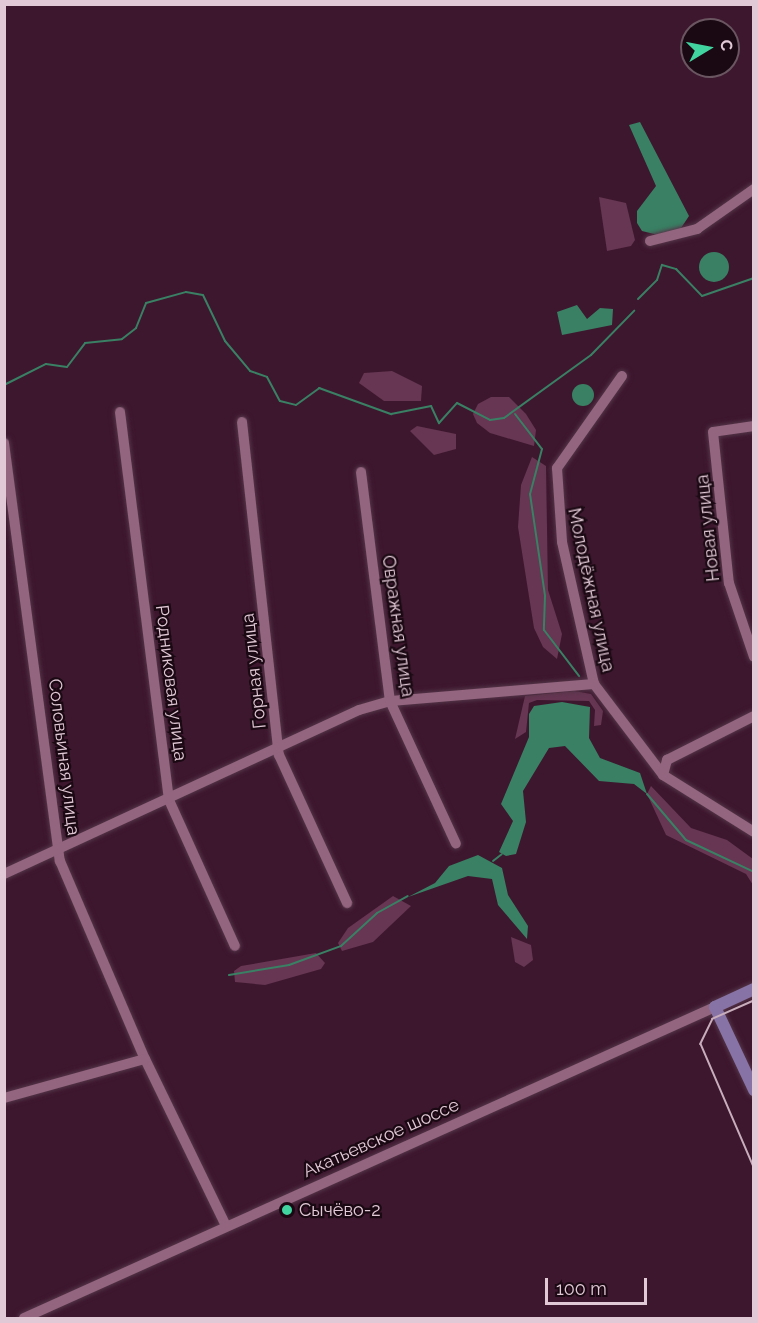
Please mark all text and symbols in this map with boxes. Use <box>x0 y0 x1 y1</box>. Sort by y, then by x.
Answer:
north arrow <box>680 18 740 78</box>
text: С <box>716 38 737 52</box>
street label: Новая улица <box>692 473 724 583</box>
street label: Молодёжная улица <box>563 506 619 674</box>
street label: Овражная улица <box>377 554 419 698</box>
street label: Родниковая улица <box>151 604 191 762</box>
street label: Горная улица <box>237 612 271 730</box>
street label: Соловьиная улица <box>44 677 84 837</box>
street label: Акатьевское шоссе <box>300 1094 462 1182</box>
place label: Сычёво-2 <box>299 1199 381 1221</box>
marker: Сычёво-2 <box>280 1203 294 1217</box>
scale bar <box>548 1266 650 1304</box>
text: 100 m <box>556 1278 607 1299</box>

